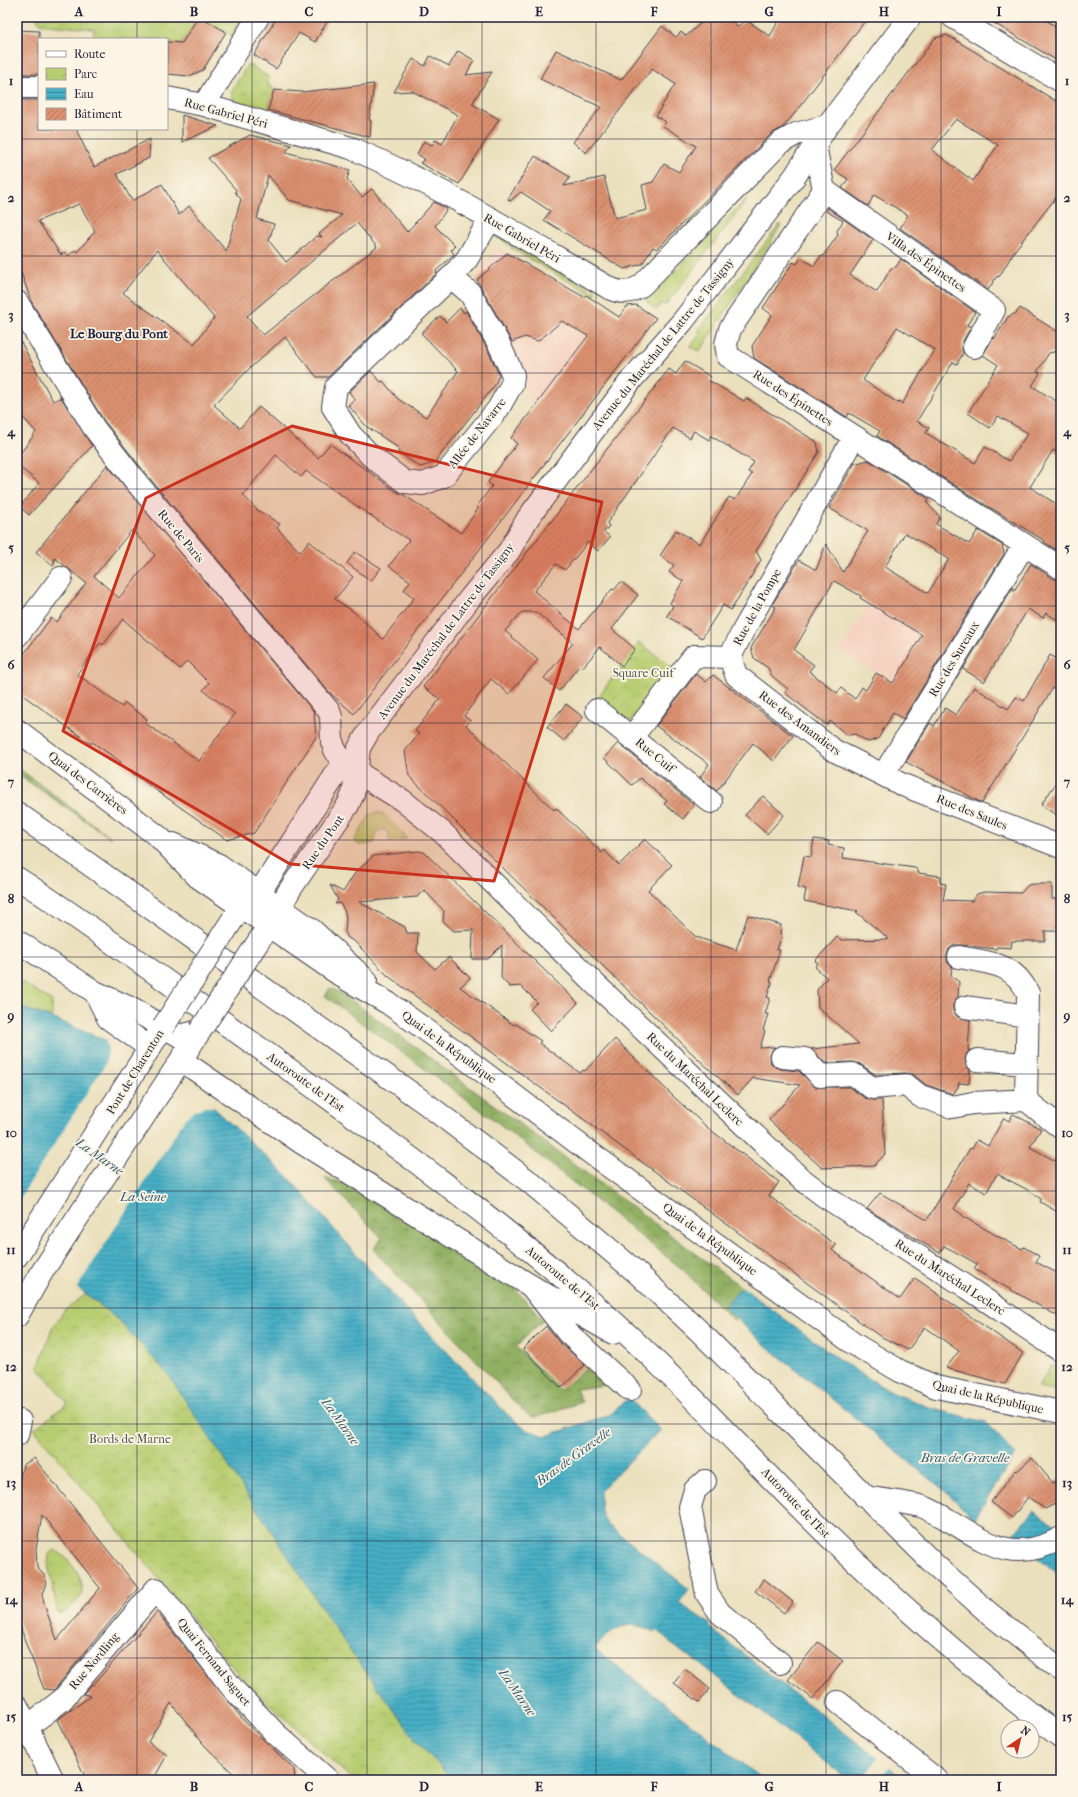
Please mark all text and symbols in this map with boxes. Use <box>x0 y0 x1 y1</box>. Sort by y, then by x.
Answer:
text: A <box>74 4 84 19</box>
text: B <box>190 4 199 19</box>
text: C <box>305 4 314 19</box>
text: D <box>419 4 429 19</box>
text: E <box>535 4 543 19</box>
text: F <box>650 4 658 19</box>
text: G <box>764 4 774 19</box>
text: H <box>879 4 890 19</box>
text: I <box>996 4 1002 19</box>
legend <box>38 38 168 130</box>
text: Route <box>74 47 106 61</box>
text: Parc <box>74 67 97 81</box>
text: 1 <box>9 73 14 88</box>
text: 1 <box>1065 73 1070 88</box>
text: Eau <box>74 87 94 101</box>
street label: Rue Gabriel Péri <box>183 95 270 131</box>
text: Bâtiment <box>74 107 123 121</box>
text: 2 <box>8 190 15 205</box>
text: 2 <box>1064 190 1071 205</box>
street label: Rue Gabriel Péri <box>481 210 563 266</box>
street label: Villa des Épinettes <box>882 228 970 295</box>
street label: Avenue du Maréchal de Lattre de Tassigny <box>588 255 737 434</box>
text: 3 <box>8 307 14 323</box>
text: 3 <box>1064 307 1070 323</box>
district label: Le Bourg du Pont <box>70 326 168 342</box>
street label: Rue des Épinettes <box>750 366 837 429</box>
street label: Allée de Navarre <box>445 395 509 472</box>
text: 4 <box>6 424 16 440</box>
text: 4 <box>1062 424 1072 440</box>
street label: Rue de Paris <box>155 507 207 566</box>
street label: Avenue du Maréchal de Lattre de Tassigny <box>374 539 517 723</box>
text: 5 <box>8 540 14 555</box>
text: 5 <box>1064 540 1070 555</box>
street label: Rue de la Pompe <box>730 566 784 648</box>
street label: Rue des Sureaux <box>926 618 982 699</box>
text: 6 <box>7 657 15 672</box>
text: 6 <box>1063 657 1071 672</box>
park label: Square Cuif <box>613 666 676 680</box>
street label: Rue des Amandiers <box>756 688 844 759</box>
street label: Rue Cuif <box>633 735 680 777</box>
street label: Quai des Carrières <box>46 749 131 818</box>
text: 7 <box>7 774 15 789</box>
text: 7 <box>1063 774 1071 789</box>
street label: Rue des Saules <box>934 791 1010 833</box>
street label: Rue du Pont <box>299 811 347 872</box>
text: 8 <box>8 891 15 906</box>
text: 8 <box>1064 891 1071 906</box>
text: 9 <box>7 1008 15 1024</box>
street label: Quai de la République <box>399 1008 499 1086</box>
text: 9 <box>1063 1008 1071 1024</box>
street label: Pont de Charenton <box>103 1027 167 1117</box>
street label: Rue du Maréchal Leclerc <box>644 1029 746 1129</box>
street label: Autoroute de l’Est <box>264 1049 348 1115</box>
text: 10 <box>5 1125 17 1140</box>
text: 10 <box>1061 1125 1073 1140</box>
water label: La Marne <box>72 1134 127 1179</box>
water label: La Seine <box>119 1189 167 1204</box>
street label: Quai de la République <box>660 1200 760 1278</box>
street label: Rue du Maréchal Leclerc <box>892 1236 1008 1318</box>
text: 11 <box>6 1242 16 1257</box>
street label: Autoroute de l’Est <box>522 1242 603 1313</box>
text: 11 <box>1062 1242 1072 1257</box>
text: 12 <box>5 1359 17 1374</box>
text: 12 <box>1061 1359 1073 1374</box>
street label: Quai de la République <box>931 1377 1045 1417</box>
water label: La Marne <box>318 1394 363 1448</box>
water label: Bras de Gravelle <box>532 1424 614 1489</box>
park label: Bords de Marne <box>89 1432 171 1446</box>
water label: Bras de Gravelle <box>920 1450 1010 1465</box>
street label: Autoroute de l’Est <box>758 1464 834 1542</box>
text: 13 <box>6 1475 16 1491</box>
text: 13 <box>1062 1475 1072 1491</box>
text: 14 <box>5 1592 18 1608</box>
text: 14 <box>1061 1592 1074 1608</box>
street label: Quai Fernand Saguet <box>174 1615 254 1709</box>
street label: Rue Nordling <box>66 1629 122 1692</box>
water label: La Marne <box>495 1665 540 1719</box>
text: 15 <box>6 1709 16 1724</box>
text: 15 <box>1062 1709 1072 1724</box>
north arrow <box>1000 1719 1040 1759</box>
text: N <box>1018 1723 1033 1739</box>
text: A <box>74 1779 84 1794</box>
text: B <box>190 1779 199 1794</box>
text: C <box>305 1779 314 1794</box>
text: D <box>419 1779 429 1794</box>
text: E <box>535 1779 543 1794</box>
text: F <box>650 1779 658 1794</box>
text: G <box>764 1779 774 1794</box>
text: H <box>879 1779 890 1794</box>
text: I <box>996 1779 1002 1794</box>

